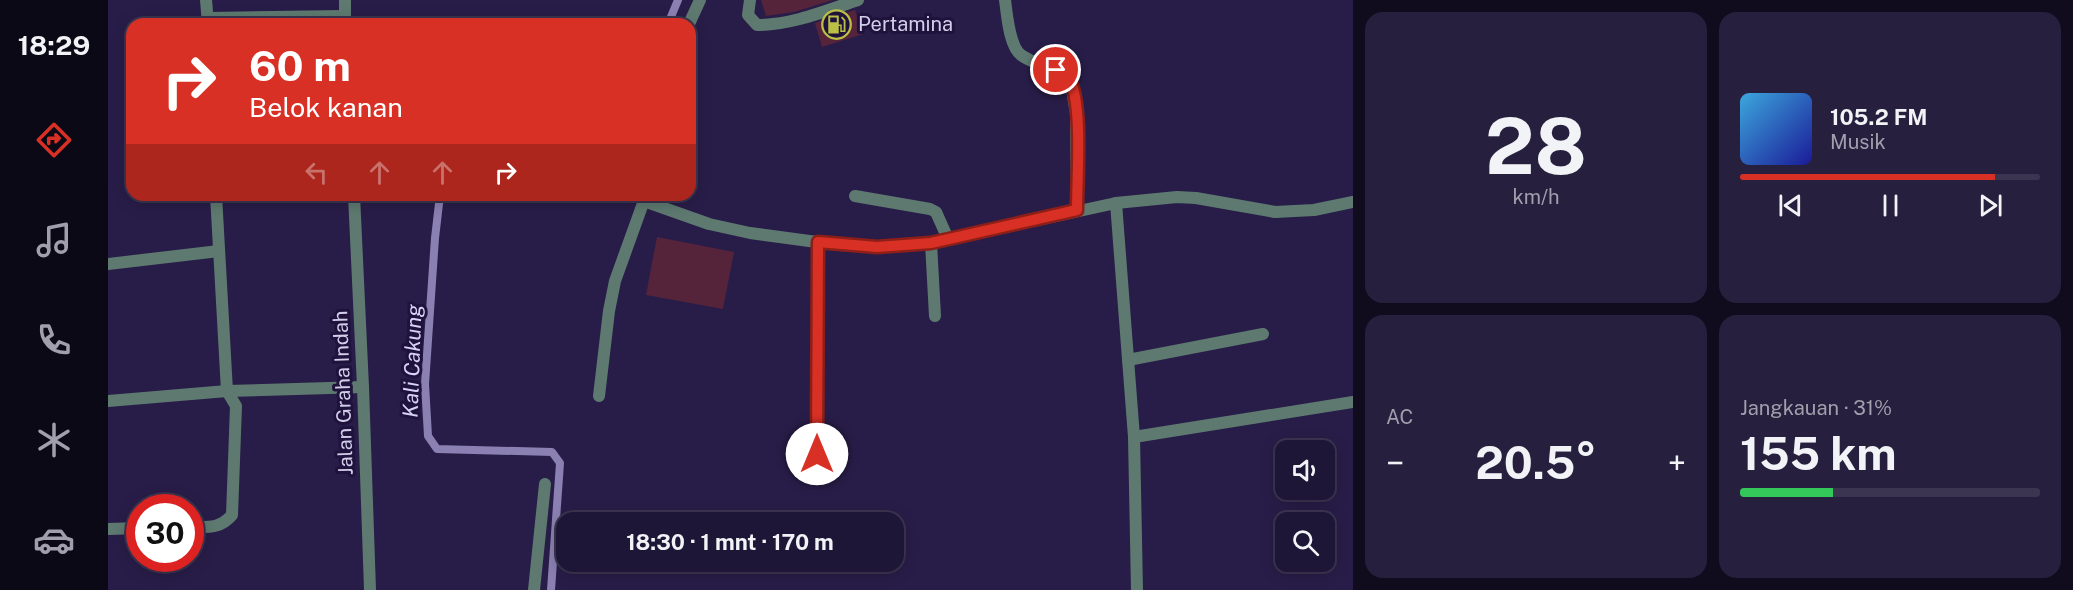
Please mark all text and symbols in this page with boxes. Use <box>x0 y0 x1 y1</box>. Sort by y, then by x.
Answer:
fuel station icon: Pertamina <box>821 8 853 40</box>
place label: Pertamina <box>858 12 953 36</box>
text: 18:29 <box>18 29 90 61</box>
text: 60 m <box>249 41 351 90</box>
icon: right <box>150 42 228 120</box>
pin <box>1030 44 1081 95</box>
icon: arrive <box>1039 53 1072 86</box>
text: Belok kanan <box>249 91 403 123</box>
text: 28 <box>1485 100 1587 192</box>
text: 105.2 FM <box>1830 104 1927 130</box>
icon: directions <box>33 119 75 161</box>
text: Musik <box>1830 130 1886 154</box>
icon: left <box>300 156 333 189</box>
icon: ahead <box>363 156 396 189</box>
icon: ahead <box>426 156 459 189</box>
icon: right <box>489 156 522 189</box>
text: km/h <box>1512 185 1560 209</box>
icon: previous <box>1774 189 1807 222</box>
icon: pause <box>1874 189 1907 222</box>
icon: next <box>1974 189 2007 222</box>
icon: music <box>33 219 75 261</box>
water label: Kali Cakung <box>398 303 426 418</box>
street label: Jalan Graha Indah <box>328 310 358 476</box>
icon: phone <box>33 319 75 361</box>
text: Jangkauan · 31% <box>1740 396 1892 420</box>
text: AC <box>1386 405 1413 429</box>
icon: climate <box>33 419 75 461</box>
position arrow <box>785 422 849 486</box>
text: 155 km <box>1740 427 1897 480</box>
text: 20.5° <box>1475 436 1597 489</box>
map controls <box>1275 440 1335 572</box>
button: sound <box>1275 440 1335 500</box>
text: − <box>1386 444 1404 482</box>
text: + <box>1668 444 1686 482</box>
speed limit sign: 30 <box>126 494 204 572</box>
button: search <box>1275 512 1335 572</box>
icon: car <box>33 519 75 561</box>
text: 18:30 · 1 mnt · 170 m <box>626 529 834 555</box>

